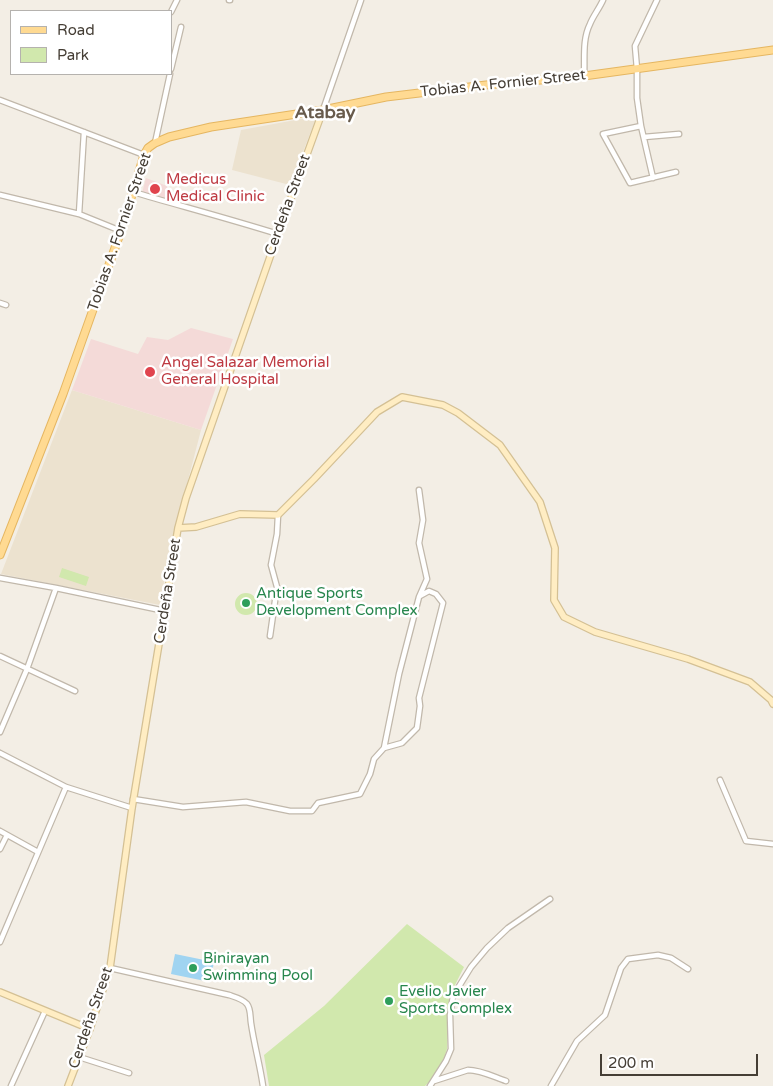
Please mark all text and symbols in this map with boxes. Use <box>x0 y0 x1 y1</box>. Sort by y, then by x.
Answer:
legend <box>10 10 172 75</box>
text: Road <box>57 21 95 39</box>
text: Park <box>57 46 89 64</box>
street label: Tobias A. Fornier Street <box>419 66 587 102</box>
district label: Atabay <box>295 102 355 124</box>
street label: Tobias A. Fornier Street <box>84 150 156 314</box>
street label: Cerdeña Street <box>261 152 315 258</box>
place label: Medicus Medical Clinic <box>166 171 265 206</box>
marker: Medicus Medical Clinic <box>148 182 162 196</box>
place label: Angel Salazar Memorial General Hospital <box>161 354 330 389</box>
marker: Angel Salazar Memorial General Hospital <box>143 365 157 379</box>
street label: Cerdeña Street <box>151 537 185 645</box>
place label: Antique Sports Development Complex <box>256 585 418 620</box>
marker: Antique Sports Development Complex <box>240 597 252 609</box>
place label: Binirayan Swimming Pool <box>203 950 313 985</box>
marker: Binirayan Swimming Pool <box>187 962 199 974</box>
street label: Cerdeña Street <box>65 965 117 1071</box>
place label: Evelio Javier Sports Complex <box>399 983 512 1018</box>
marker: Evelio Javier Sports Complex <box>383 995 395 1007</box>
scale bar <box>603 1044 760 1076</box>
text: 200 m <box>608 1054 654 1072</box>

